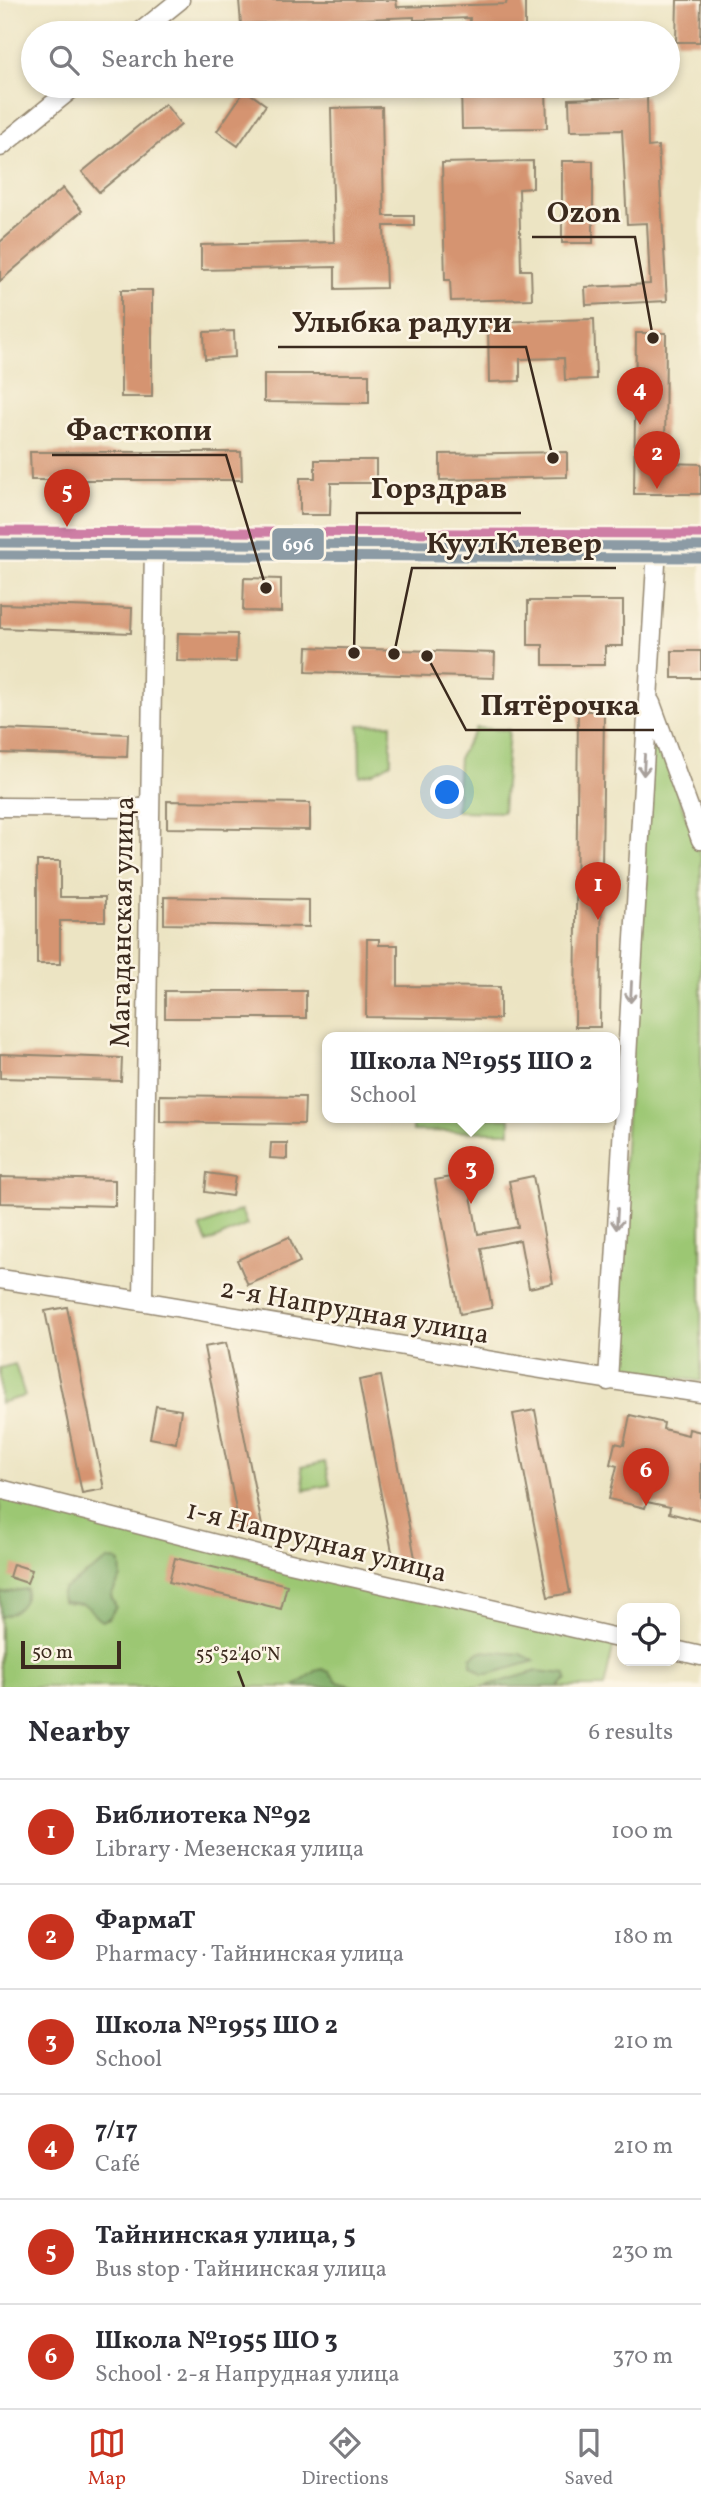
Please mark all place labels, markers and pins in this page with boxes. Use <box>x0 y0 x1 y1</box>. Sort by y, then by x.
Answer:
callout: Ozon <box>532 186 635 237</box>
callout: Улыбка радуги <box>278 296 526 347</box>
pin: 4 <box>617 367 663 425</box>
callout: Фасткопи <box>52 404 226 455</box>
pin: 2 <box>634 431 680 489</box>
callout: Горздрав <box>357 462 521 513</box>
pin: 5 <box>44 469 90 527</box>
callout: КуулКлевер <box>412 517 616 568</box>
callout: Пятёрочка <box>466 679 654 730</box>
pin: 1 <box>575 862 621 920</box>
pin: 3 <box>448 1146 494 1204</box>
pin: 6 <box>623 1448 669 1506</box>

